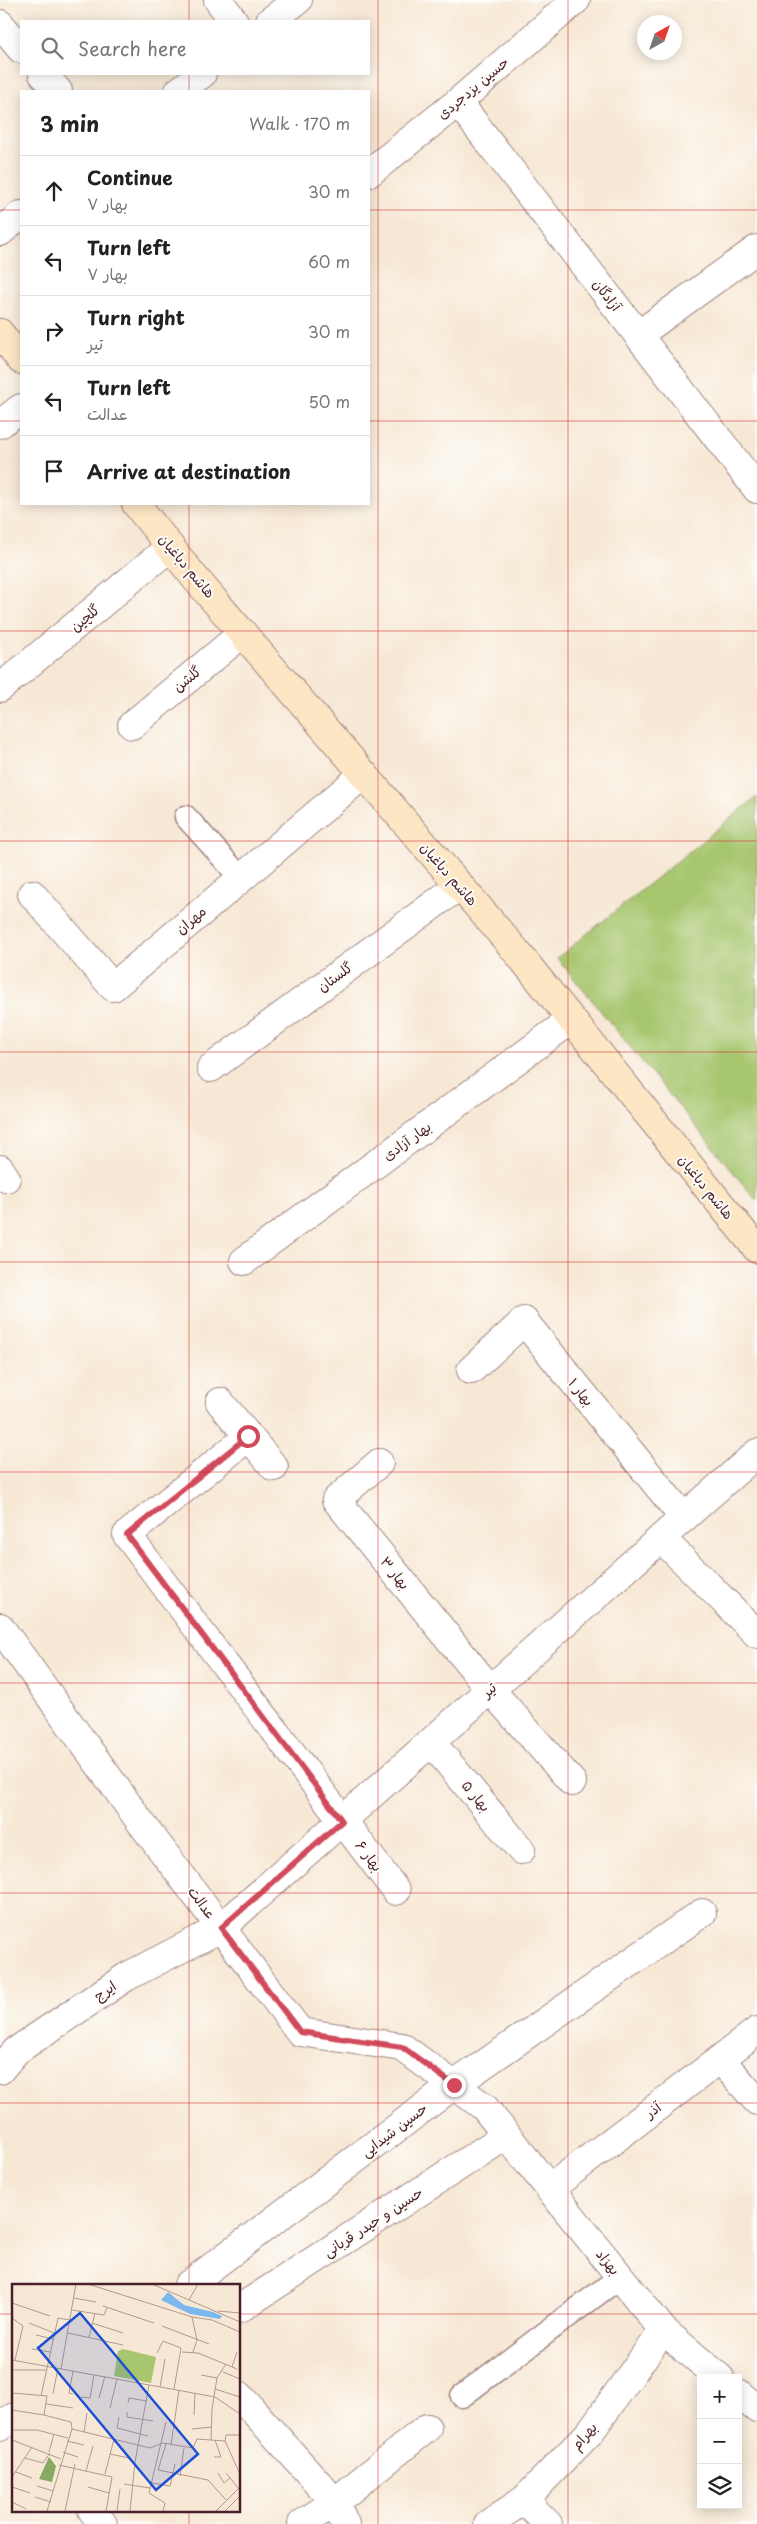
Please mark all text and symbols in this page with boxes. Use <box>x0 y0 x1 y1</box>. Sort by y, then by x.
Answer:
north arrow <box>637 15 682 60</box>
search box <box>20 20 370 75</box>
icon: search <box>38 34 66 62</box>
text: Search here <box>78 34 187 62</box>
street label: حسین یزدجردی <box>432 51 513 124</box>
text: 3 min <box>40 107 99 139</box>
text: Walk · 170 m <box>249 111 350 135</box>
text: Continue <box>87 163 173 191</box>
icon: ahead <box>40 177 68 205</box>
text: 30 m <box>308 179 350 203</box>
text: بهار ۷ <box>87 191 128 215</box>
text: Turn left <box>87 233 171 261</box>
icon: left <box>40 247 68 275</box>
text: 60 m <box>308 249 350 273</box>
text: بهار ۷ <box>87 261 128 285</box>
street label: آزادگان <box>588 274 627 316</box>
text: Turn right <box>87 303 185 331</box>
icon: right <box>40 317 68 345</box>
text: 30 m <box>308 319 350 343</box>
text: تیر <box>87 331 103 355</box>
text: Turn left <box>87 373 171 401</box>
icon: left <box>40 387 68 415</box>
text: 50 m <box>309 389 350 413</box>
text: عدالت <box>87 401 128 425</box>
icon: arrive <box>40 457 68 485</box>
text: Arrive at destination <box>87 457 291 485</box>
street label: هاشم دباغیان <box>153 529 221 603</box>
street label: گلچین <box>65 599 104 636</box>
street label: گلشن <box>168 661 205 697</box>
street label: هاشم دباغیان <box>415 837 483 911</box>
street label: مهران <box>171 900 211 939</box>
street label: گلستان <box>313 957 357 997</box>
street label: بهار آزادی <box>378 1116 435 1165</box>
street label: هاشم دباغیان <box>673 1150 739 1224</box>
street label: بهار ۱ <box>563 1373 599 1410</box>
route start <box>237 1425 260 1448</box>
street label: بهار ۳ <box>375 1552 415 1594</box>
street label: تیر <box>476 1676 502 1703</box>
street label: بهار ۵ <box>457 1775 496 1816</box>
street label: بهار ۶ <box>351 1836 388 1876</box>
street label: عدالت <box>183 1882 222 1923</box>
street label: ایرج <box>89 1975 120 2006</box>
route end <box>443 2074 466 2097</box>
street label: آذر <box>639 2096 666 2123</box>
street label: حسین شیدایی <box>356 2098 431 2162</box>
street label: حسین و حیدر قربانی <box>319 2181 427 2262</box>
street label: بهزاد <box>591 2244 625 2279</box>
inset map <box>12 2284 240 2512</box>
map controls <box>697 2374 742 2509</box>
button: + <box>697 2374 742 2419</box>
street label: بهرام <box>566 2417 602 2455</box>
button: − <box>697 2419 742 2464</box>
button: layers <box>697 2464 742 2509</box>

